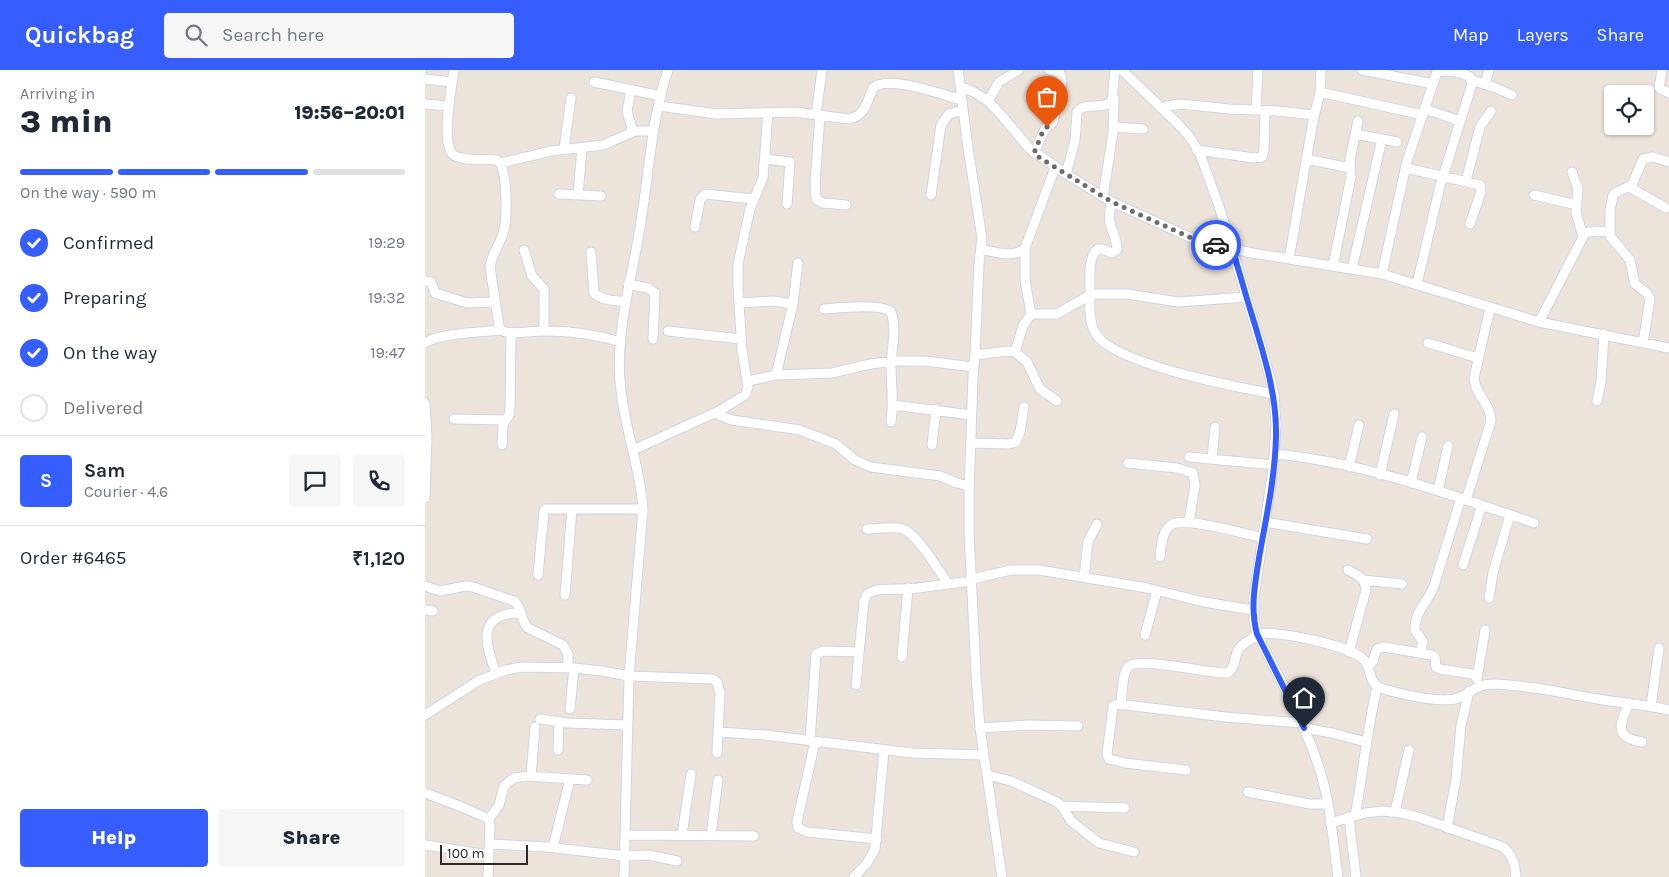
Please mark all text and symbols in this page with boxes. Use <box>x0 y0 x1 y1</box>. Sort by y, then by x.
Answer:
search box <box>164 13 514 58</box>
text: Quickbag <box>25 21 134 49</box>
icon: search <box>182 21 210 49</box>
text: Search here <box>222 24 324 46</box>
text: Map <box>1453 24 1489 46</box>
text: Layers <box>1517 24 1569 46</box>
text: Share <box>1597 24 1644 46</box>
pin <box>1026 76 1068 127</box>
icon: bag <box>1033 83 1061 111</box>
text: Arriving in <box>20 84 95 103</box>
map controls <box>1604 85 1654 135</box>
button: locate <box>1604 85 1654 135</box>
text: 19:56–20:01 <box>294 102 405 124</box>
text: 3 min <box>20 103 113 140</box>
text: On the way · 590 m <box>20 183 156 202</box>
courier <box>1191 220 1241 270</box>
icon: check <box>20 229 48 257</box>
icon: car <box>1202 231 1230 259</box>
text: Confirmed <box>63 232 154 254</box>
text: 19:29 <box>368 233 405 252</box>
icon: check <box>20 284 48 312</box>
text: Preparing <box>63 287 146 309</box>
text: 19:32 <box>368 288 405 307</box>
icon: check <box>20 339 48 367</box>
text: On the way <box>63 342 157 364</box>
text: 19:47 <box>370 343 405 362</box>
text: Delivered <box>63 397 143 419</box>
button: chat <box>289 455 341 507</box>
button: phone <box>353 455 405 507</box>
text: Sam <box>84 460 125 482</box>
text: S <box>40 470 52 492</box>
text: Courier · 4.6 <box>84 482 168 501</box>
text: Order #6465 <box>20 547 127 569</box>
text: ₹1,120 <box>352 548 405 570</box>
pin <box>1283 677 1325 728</box>
icon: home <box>1290 684 1318 712</box>
button: Help <box>20 809 208 867</box>
button: Share <box>218 809 405 867</box>
scale bar <box>440 842 527 865</box>
text: 100 m <box>447 845 485 862</box>

